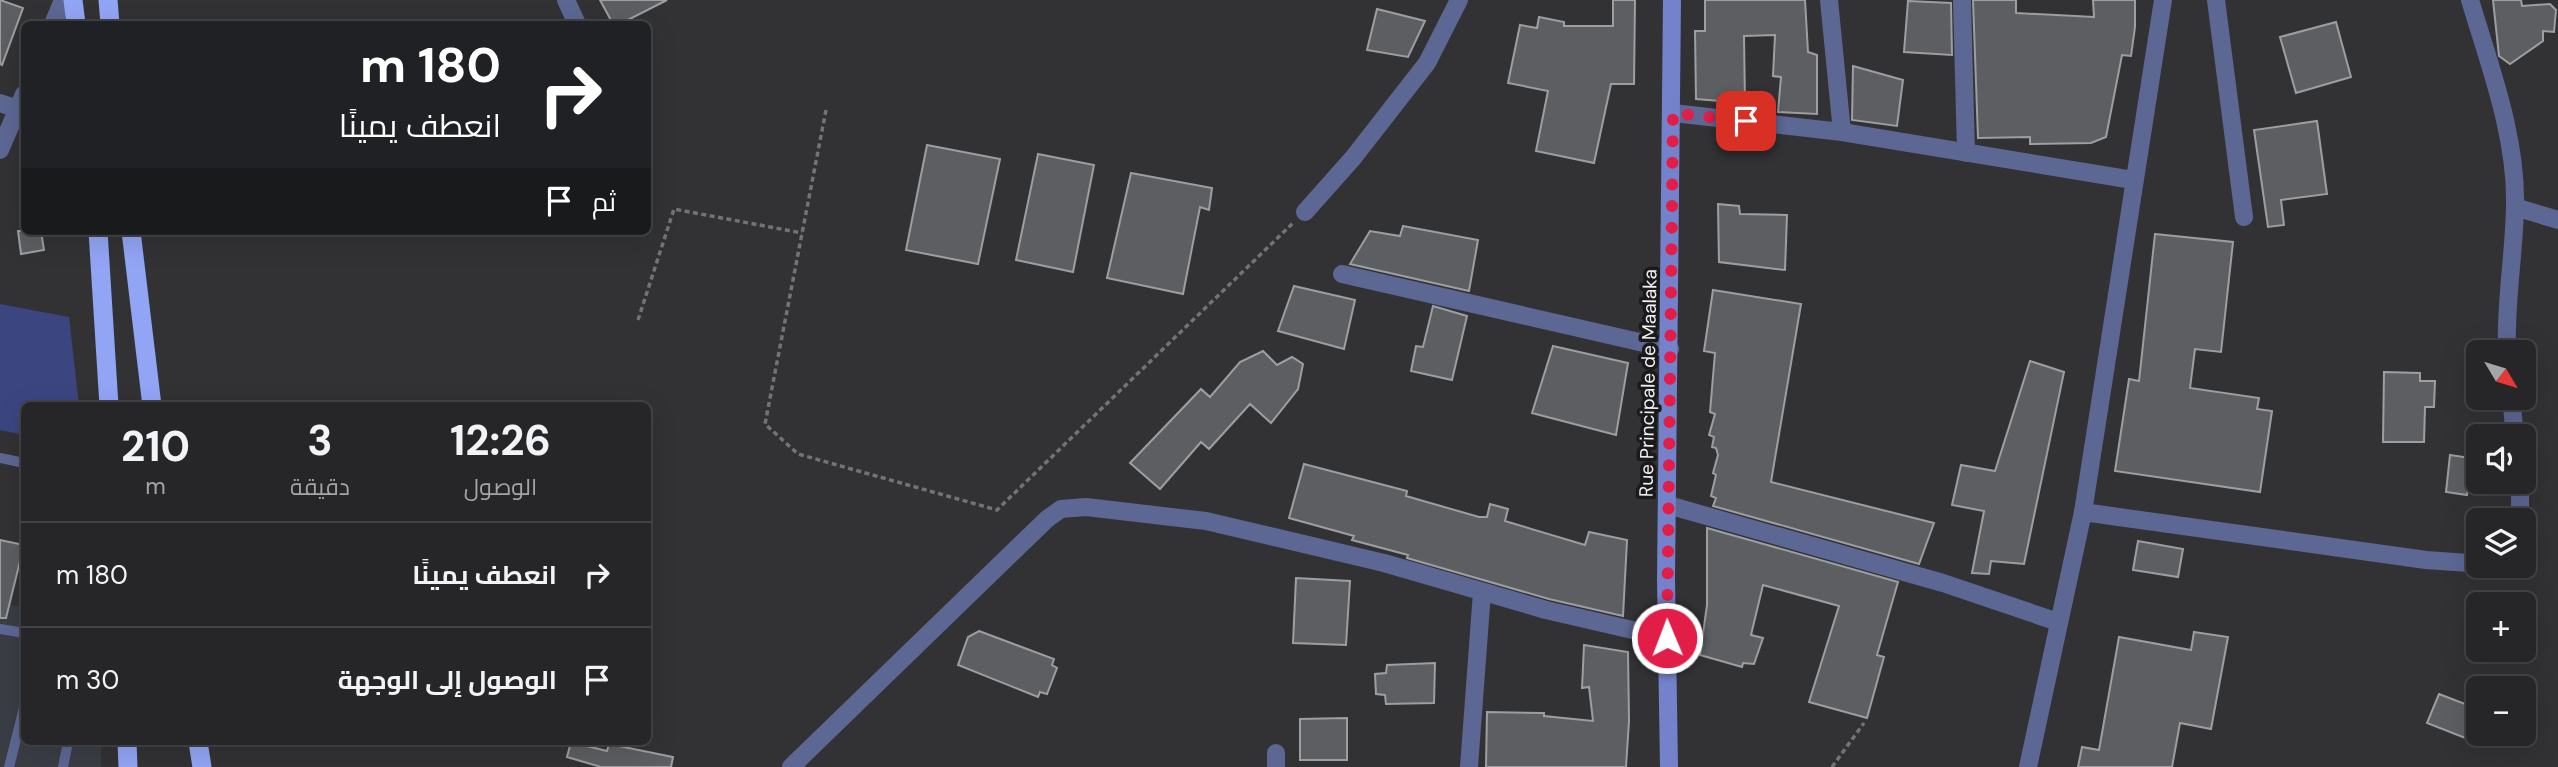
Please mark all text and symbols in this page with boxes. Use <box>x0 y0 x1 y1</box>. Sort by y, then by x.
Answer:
text: 180 m <box>360 33 501 97</box>
icon: right <box>525 49 616 140</box>
pin <box>1716 91 1776 151</box>
icon: arrive <box>1727 102 1765 140</box>
text: انعطف يمينًا <box>339 105 501 147</box>
icon: arrive <box>540 182 578 220</box>
text: ثم <box>592 185 616 219</box>
street label: Rue Principale de Maalaka <box>1634 269 1662 497</box>
north arrow <box>2466 340 2536 410</box>
map controls <box>2466 340 2536 746</box>
text: 3 <box>307 413 333 468</box>
text: 12:26 <box>450 413 551 468</box>
text: 210 <box>121 419 190 474</box>
button: sound <box>2466 424 2536 494</box>
text: m <box>145 471 166 501</box>
text: دقيقة <box>290 472 350 502</box>
text: الوصول <box>464 472 537 502</box>
button: layers <box>2466 508 2536 578</box>
icon: right <box>578 556 616 594</box>
text: 180 m <box>56 558 128 592</box>
text: انعطف يمينًا <box>412 558 557 592</box>
button: + <box>2466 592 2536 662</box>
position arrow <box>1630 601 1704 675</box>
icon: arrive <box>578 661 616 699</box>
text: 30 m <box>56 663 119 697</box>
text: الوصول إلى الوجهة <box>338 663 557 697</box>
button: − <box>2466 676 2536 746</box>

